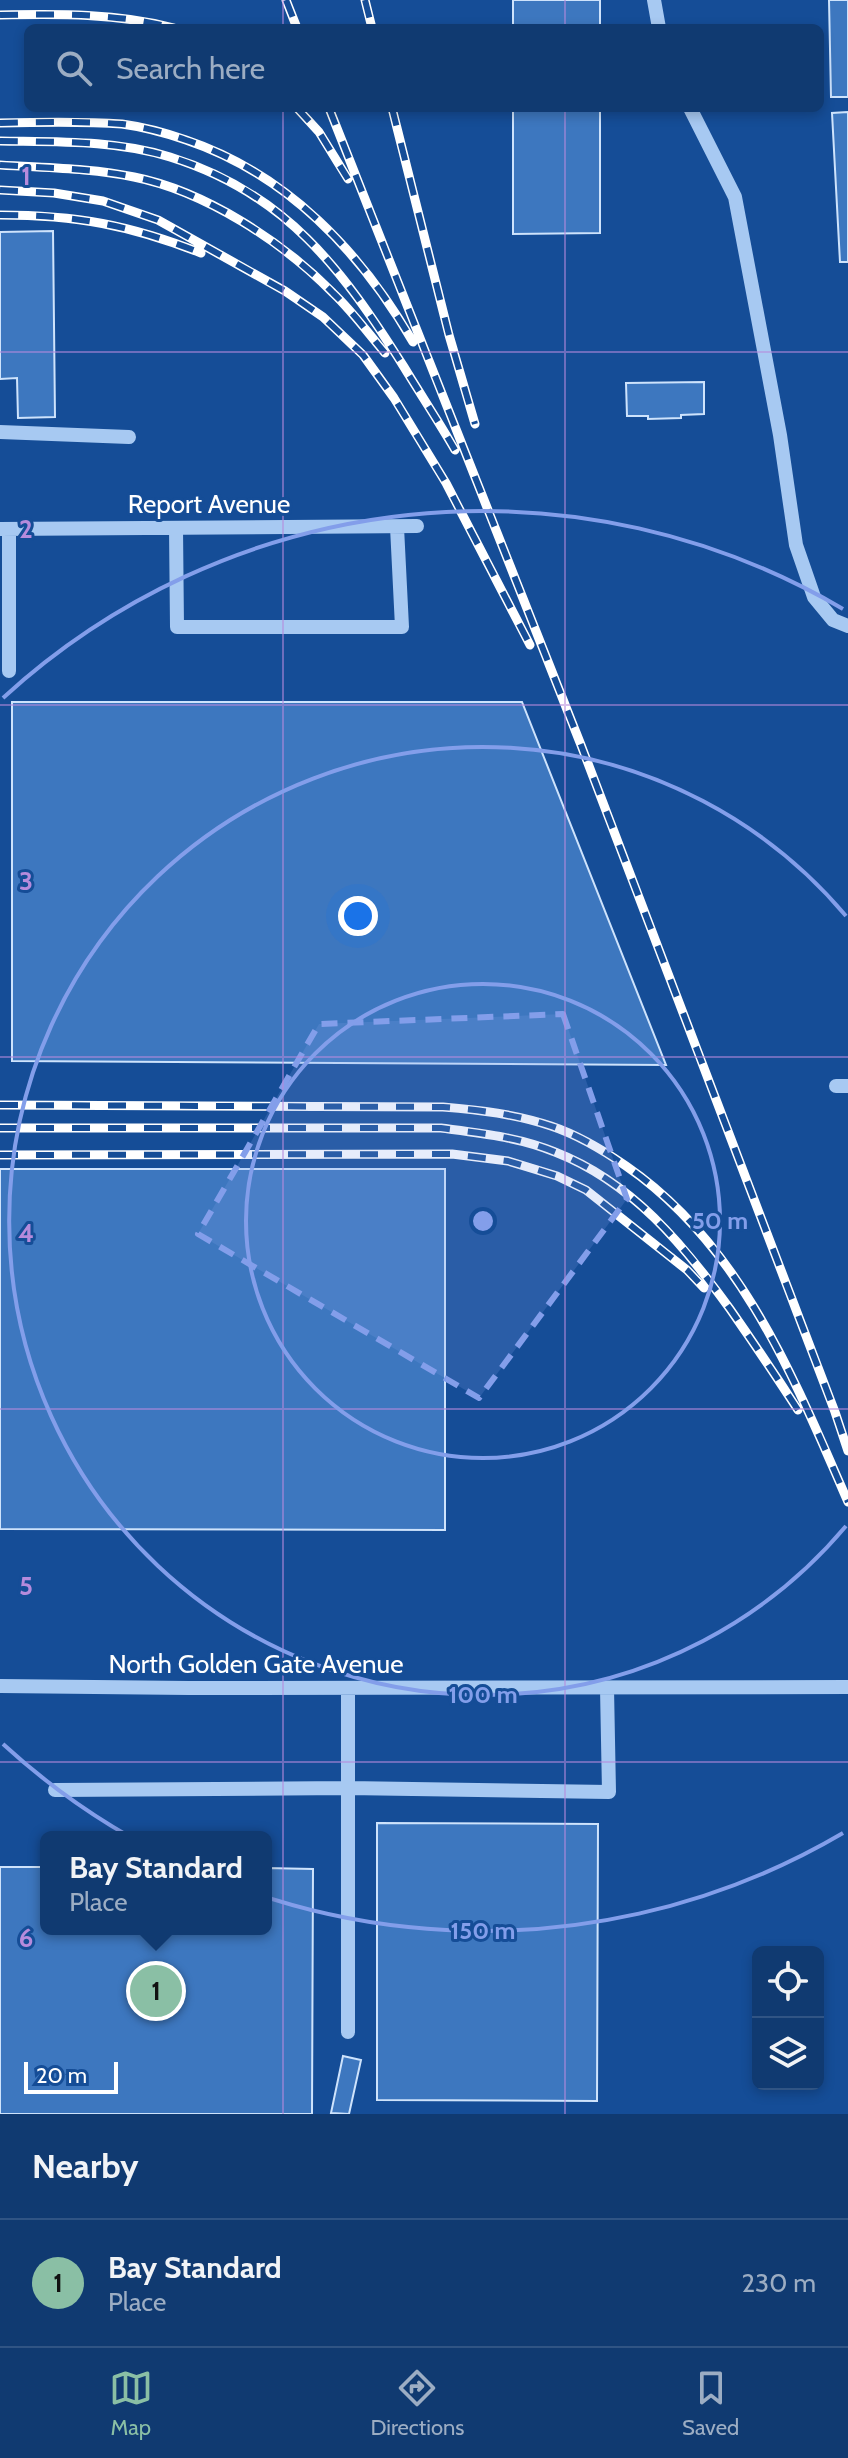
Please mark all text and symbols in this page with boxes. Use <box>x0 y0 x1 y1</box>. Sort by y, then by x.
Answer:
search box <box>24 24 824 112</box>
icon: search <box>52 46 96 90</box>
text: Search here <box>116 50 265 87</box>
text: 1 <box>21 160 31 192</box>
street label: Report Avenue <box>128 488 290 520</box>
text: 2 <box>19 513 33 545</box>
text: 3 <box>19 865 33 897</box>
your location <box>338 896 378 936</box>
text: 50 m <box>692 1206 748 1235</box>
centre of rings <box>469 1207 497 1235</box>
text: 4 <box>18 1217 34 1249</box>
text: 5 <box>19 1570 33 1602</box>
street label: North Golden Gate Avenue <box>109 1648 403 1680</box>
text: 100 m <box>448 1680 518 1709</box>
popup <box>40 1831 272 1935</box>
text: Bay Standard <box>69 1849 243 1886</box>
text: Place <box>69 1886 127 1918</box>
text: 150 m <box>451 1916 515 1945</box>
text: 6 <box>19 1922 33 1954</box>
map controls <box>752 1946 824 2090</box>
button: locate <box>752 1946 824 2018</box>
pin: 1 <box>130 1961 182 2021</box>
button: layers <box>752 2018 824 2090</box>
scale bar <box>24 2058 118 2094</box>
text: 20 m <box>36 2062 87 2089</box>
text: Nearby <box>32 2145 139 2187</box>
text: Bay Standard <box>108 2249 282 2286</box>
text: 1 <box>53 2267 63 2299</box>
text: 230 m <box>742 2267 816 2299</box>
text: Place <box>108 2286 166 2318</box>
tab: Map <box>109 2366 153 2441</box>
tab: Directions <box>370 2366 464 2441</box>
tab: Saved <box>682 2366 739 2441</box>

